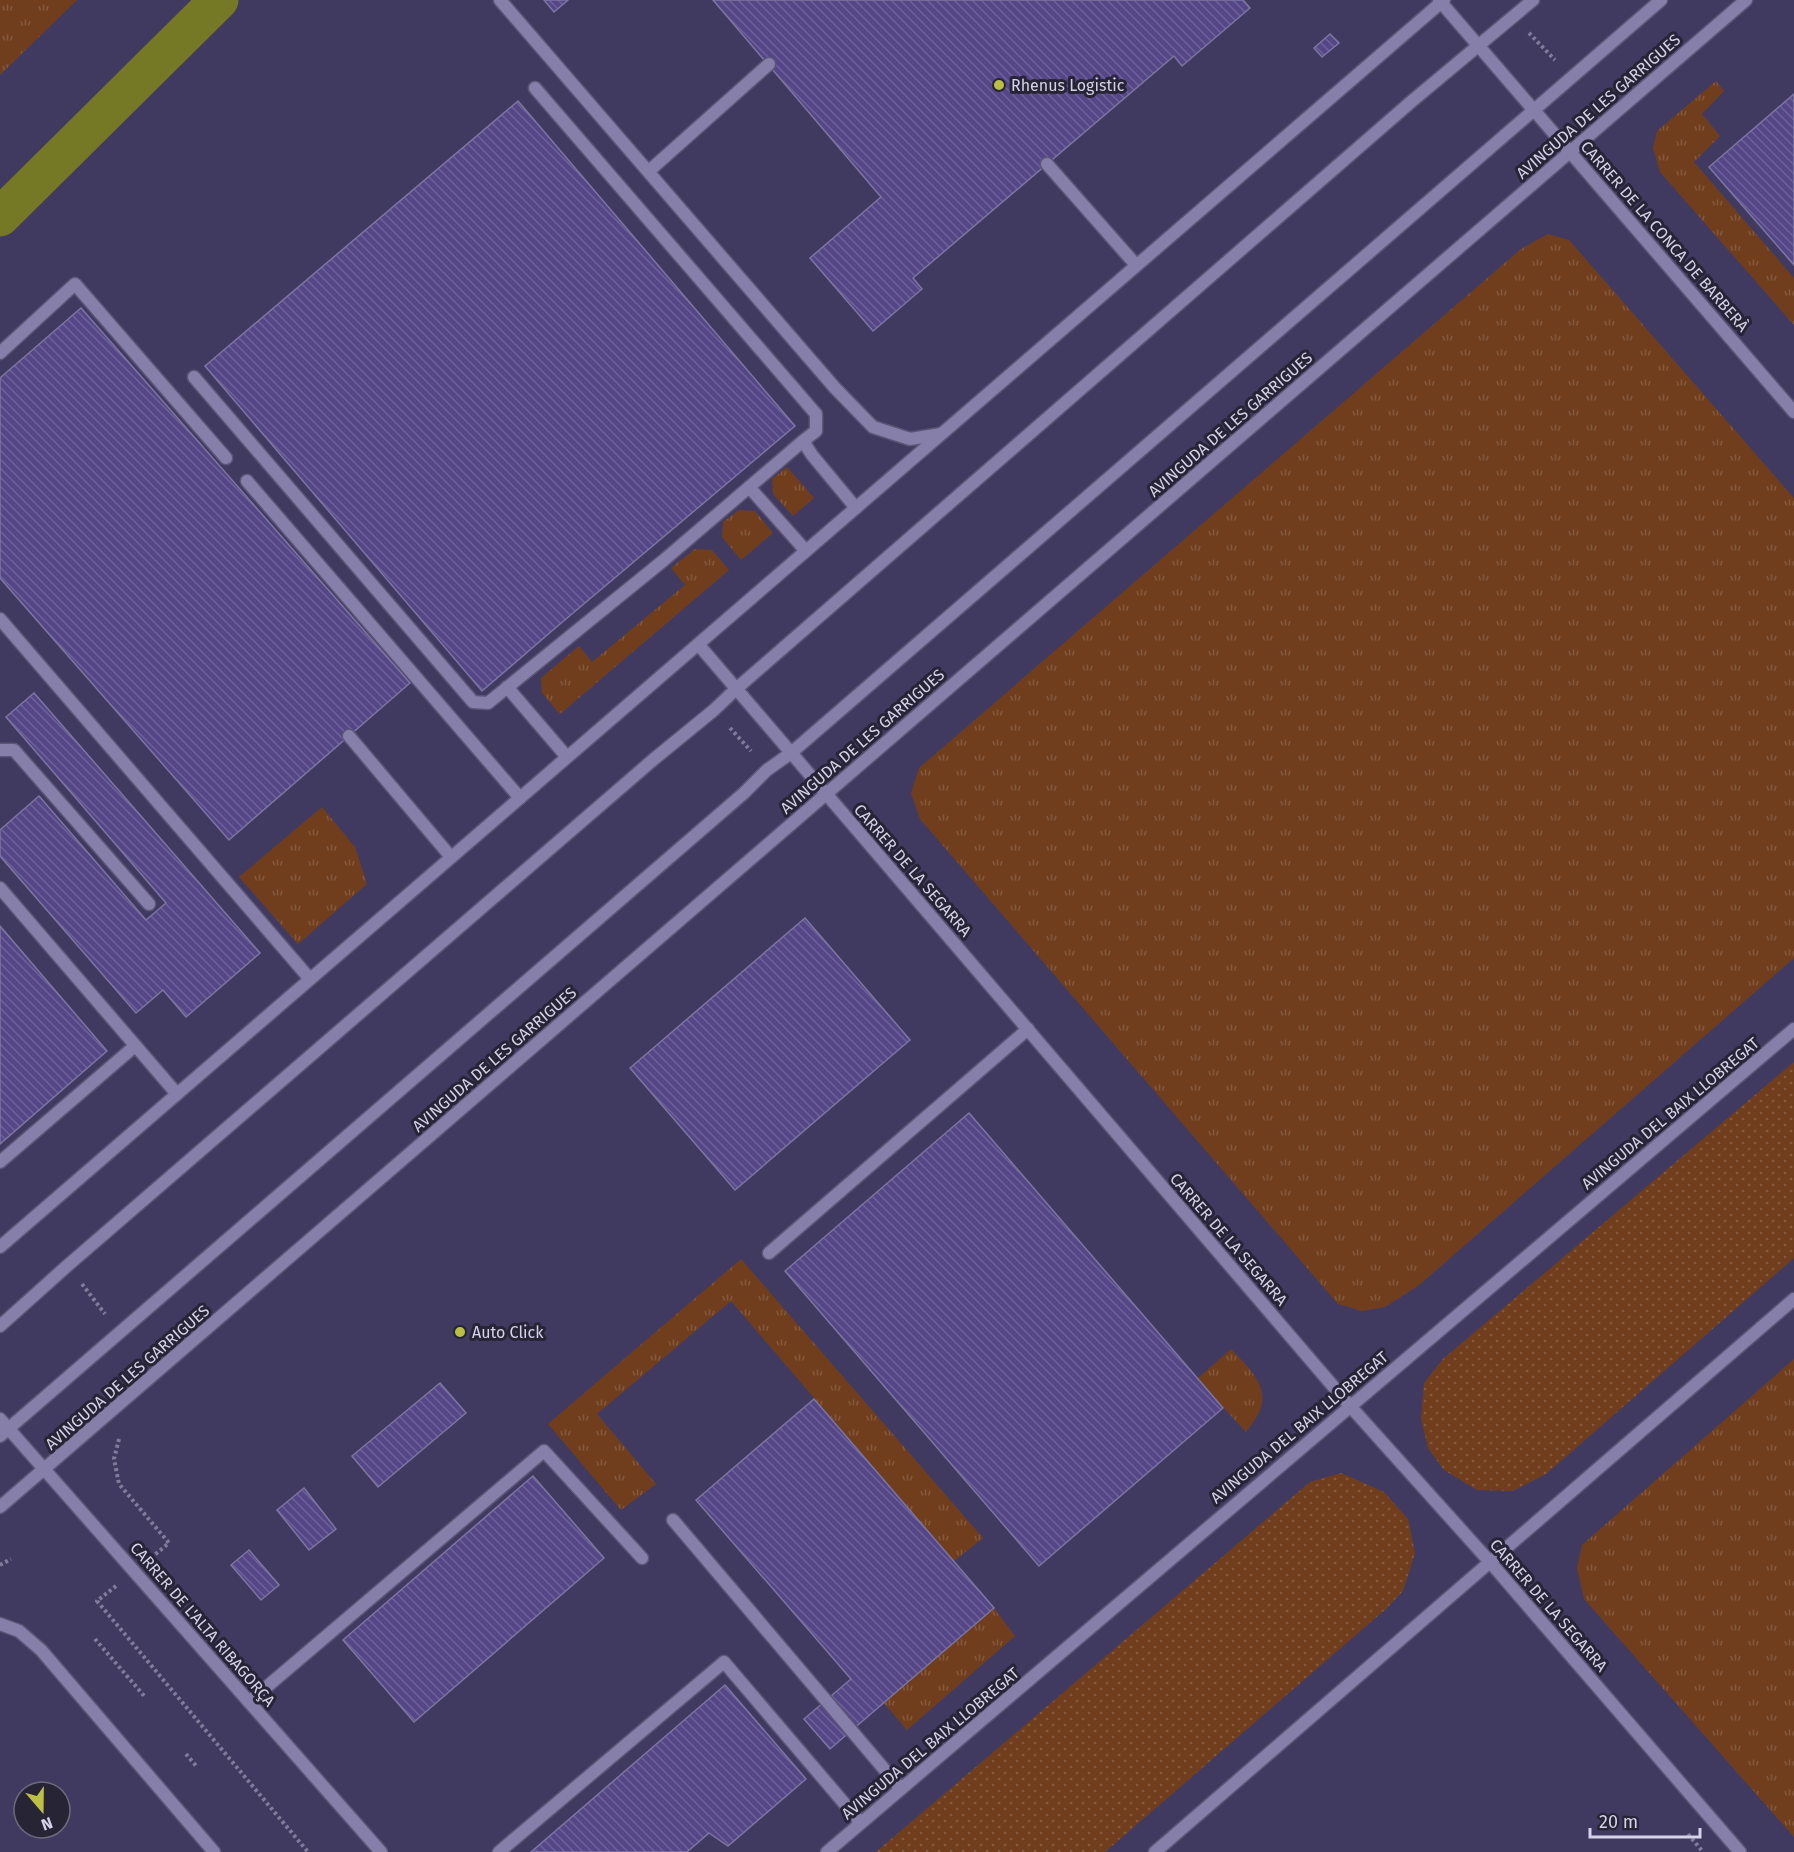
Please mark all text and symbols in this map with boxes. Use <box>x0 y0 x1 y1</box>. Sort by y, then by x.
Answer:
street label: AVINGUDA DE LES GARRIGUES <box>1512 30 1685 183</box>
place label: Rhenus Logistic <box>1011 76 1125 95</box>
marker: Rhenus Logistic <box>992 78 1006 92</box>
street label: CARRER DE LA CONCA DE BARBERÀ <box>1577 137 1754 336</box>
street label: AVINGUDA DE LES GARRIGUES <box>1144 348 1317 501</box>
street label: AVINGUDA DE LES GARRIGUES <box>776 665 949 818</box>
street label: CARRER DE LA SEGARRA <box>850 800 976 941</box>
street label: AVINGUDA DE LES GARRIGUES <box>408 983 581 1136</box>
street label: AVINGUDA DEL BAIX LLOBREGAT <box>1578 1033 1764 1193</box>
street label: CARRER DE LA SEGARRA <box>1166 1169 1292 1310</box>
street label: AVINGUDA DE LES GARRIGUES <box>41 1301 214 1454</box>
place label: Auto Click <box>472 1323 544 1342</box>
marker: Auto Click <box>453 1325 467 1339</box>
street label: AVINGUDA DEL BAIX LLOBREGAT <box>1207 1347 1393 1507</box>
street label: CARRER DE LA SEGARRA <box>1486 1535 1612 1676</box>
street label: CARRER DE L'ALTA RIBAGORÇA <box>125 1538 280 1711</box>
street label: AVINGUDA DEL BAIX LLOBREGAT <box>838 1663 1024 1823</box>
north arrow <box>12 1780 72 1840</box>
scale bar <box>1590 1801 1700 1839</box>
text: 20 m <box>1599 1811 1638 1833</box>
text: N <box>39 1813 55 1834</box>

